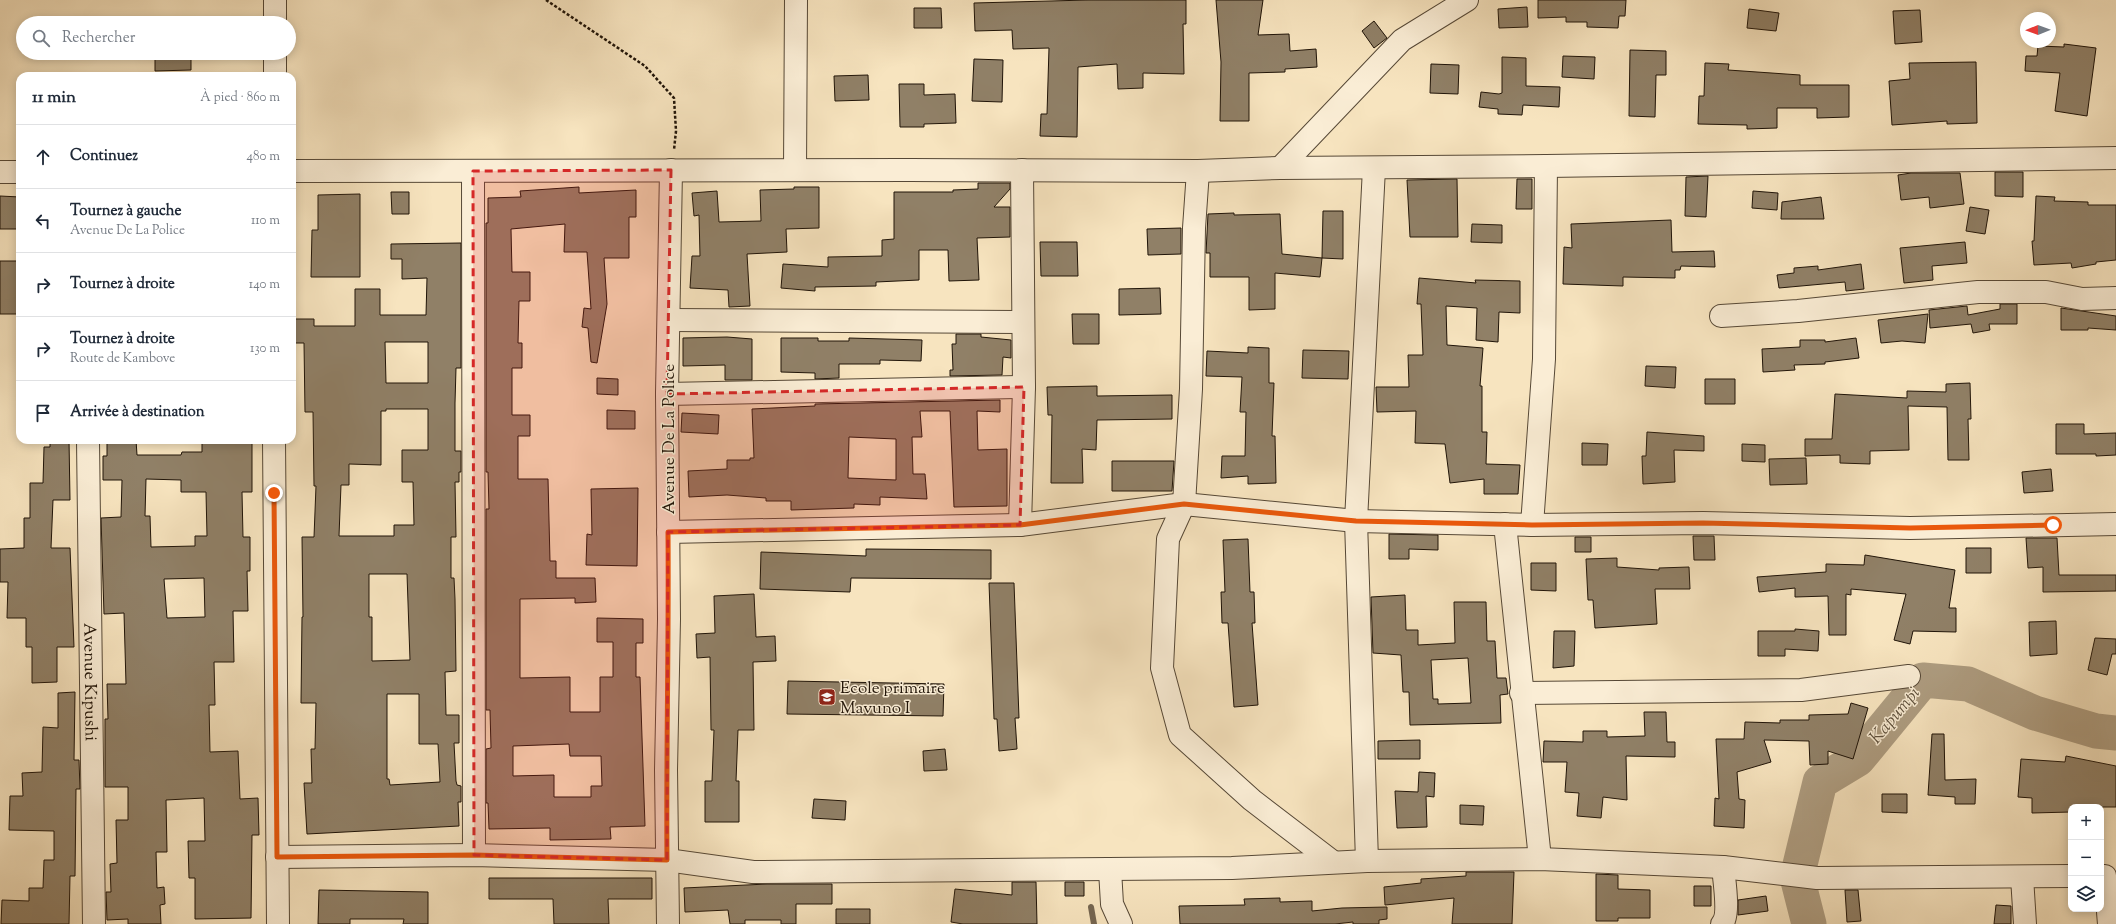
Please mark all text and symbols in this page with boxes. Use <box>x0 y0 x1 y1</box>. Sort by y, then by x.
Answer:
north arrow <box>2020 12 2056 48</box>
search box <box>16 16 296 60</box>
icon: search <box>30 27 52 49</box>
text: Rechercher <box>62 28 135 49</box>
text: 11 min <box>32 86 76 110</box>
text: À pied · 860 m <box>200 89 280 107</box>
icon: ahead <box>32 146 54 168</box>
text: Continuez <box>70 146 138 167</box>
text: 480 m <box>247 148 280 166</box>
text: Tournez à gauche <box>70 201 181 222</box>
icon: left <box>32 210 54 232</box>
text: 110 m <box>251 212 280 230</box>
text: Avenue De La Police <box>70 222 185 240</box>
icon: right <box>32 274 54 296</box>
text: Tournez à droite <box>70 274 175 295</box>
text: 140 m <box>249 276 280 294</box>
text: Tournez à droite <box>70 329 175 350</box>
icon: right <box>32 338 54 360</box>
text: 130 m <box>250 340 280 358</box>
text: Route de Kambove <box>70 350 175 368</box>
street label: Avenue De La Police <box>658 364 682 514</box>
icon: arrive <box>32 402 54 424</box>
text: Arrivée à destination <box>70 402 205 423</box>
route end <box>265 484 283 502</box>
route start <box>2044 516 2062 534</box>
street label: Avenue Kipushi <box>76 623 102 741</box>
place label: Ecole primaire Mavuno I <box>840 677 945 721</box>
water label: Kapumpi <box>1864 682 1927 750</box>
school or university icon: Ecole primaire Mavuno I <box>817 687 837 707</box>
map controls <box>2068 804 2104 912</box>
button: + <box>2068 804 2104 840</box>
button: − <box>2068 840 2104 876</box>
button: layers <box>2068 876 2104 912</box>

